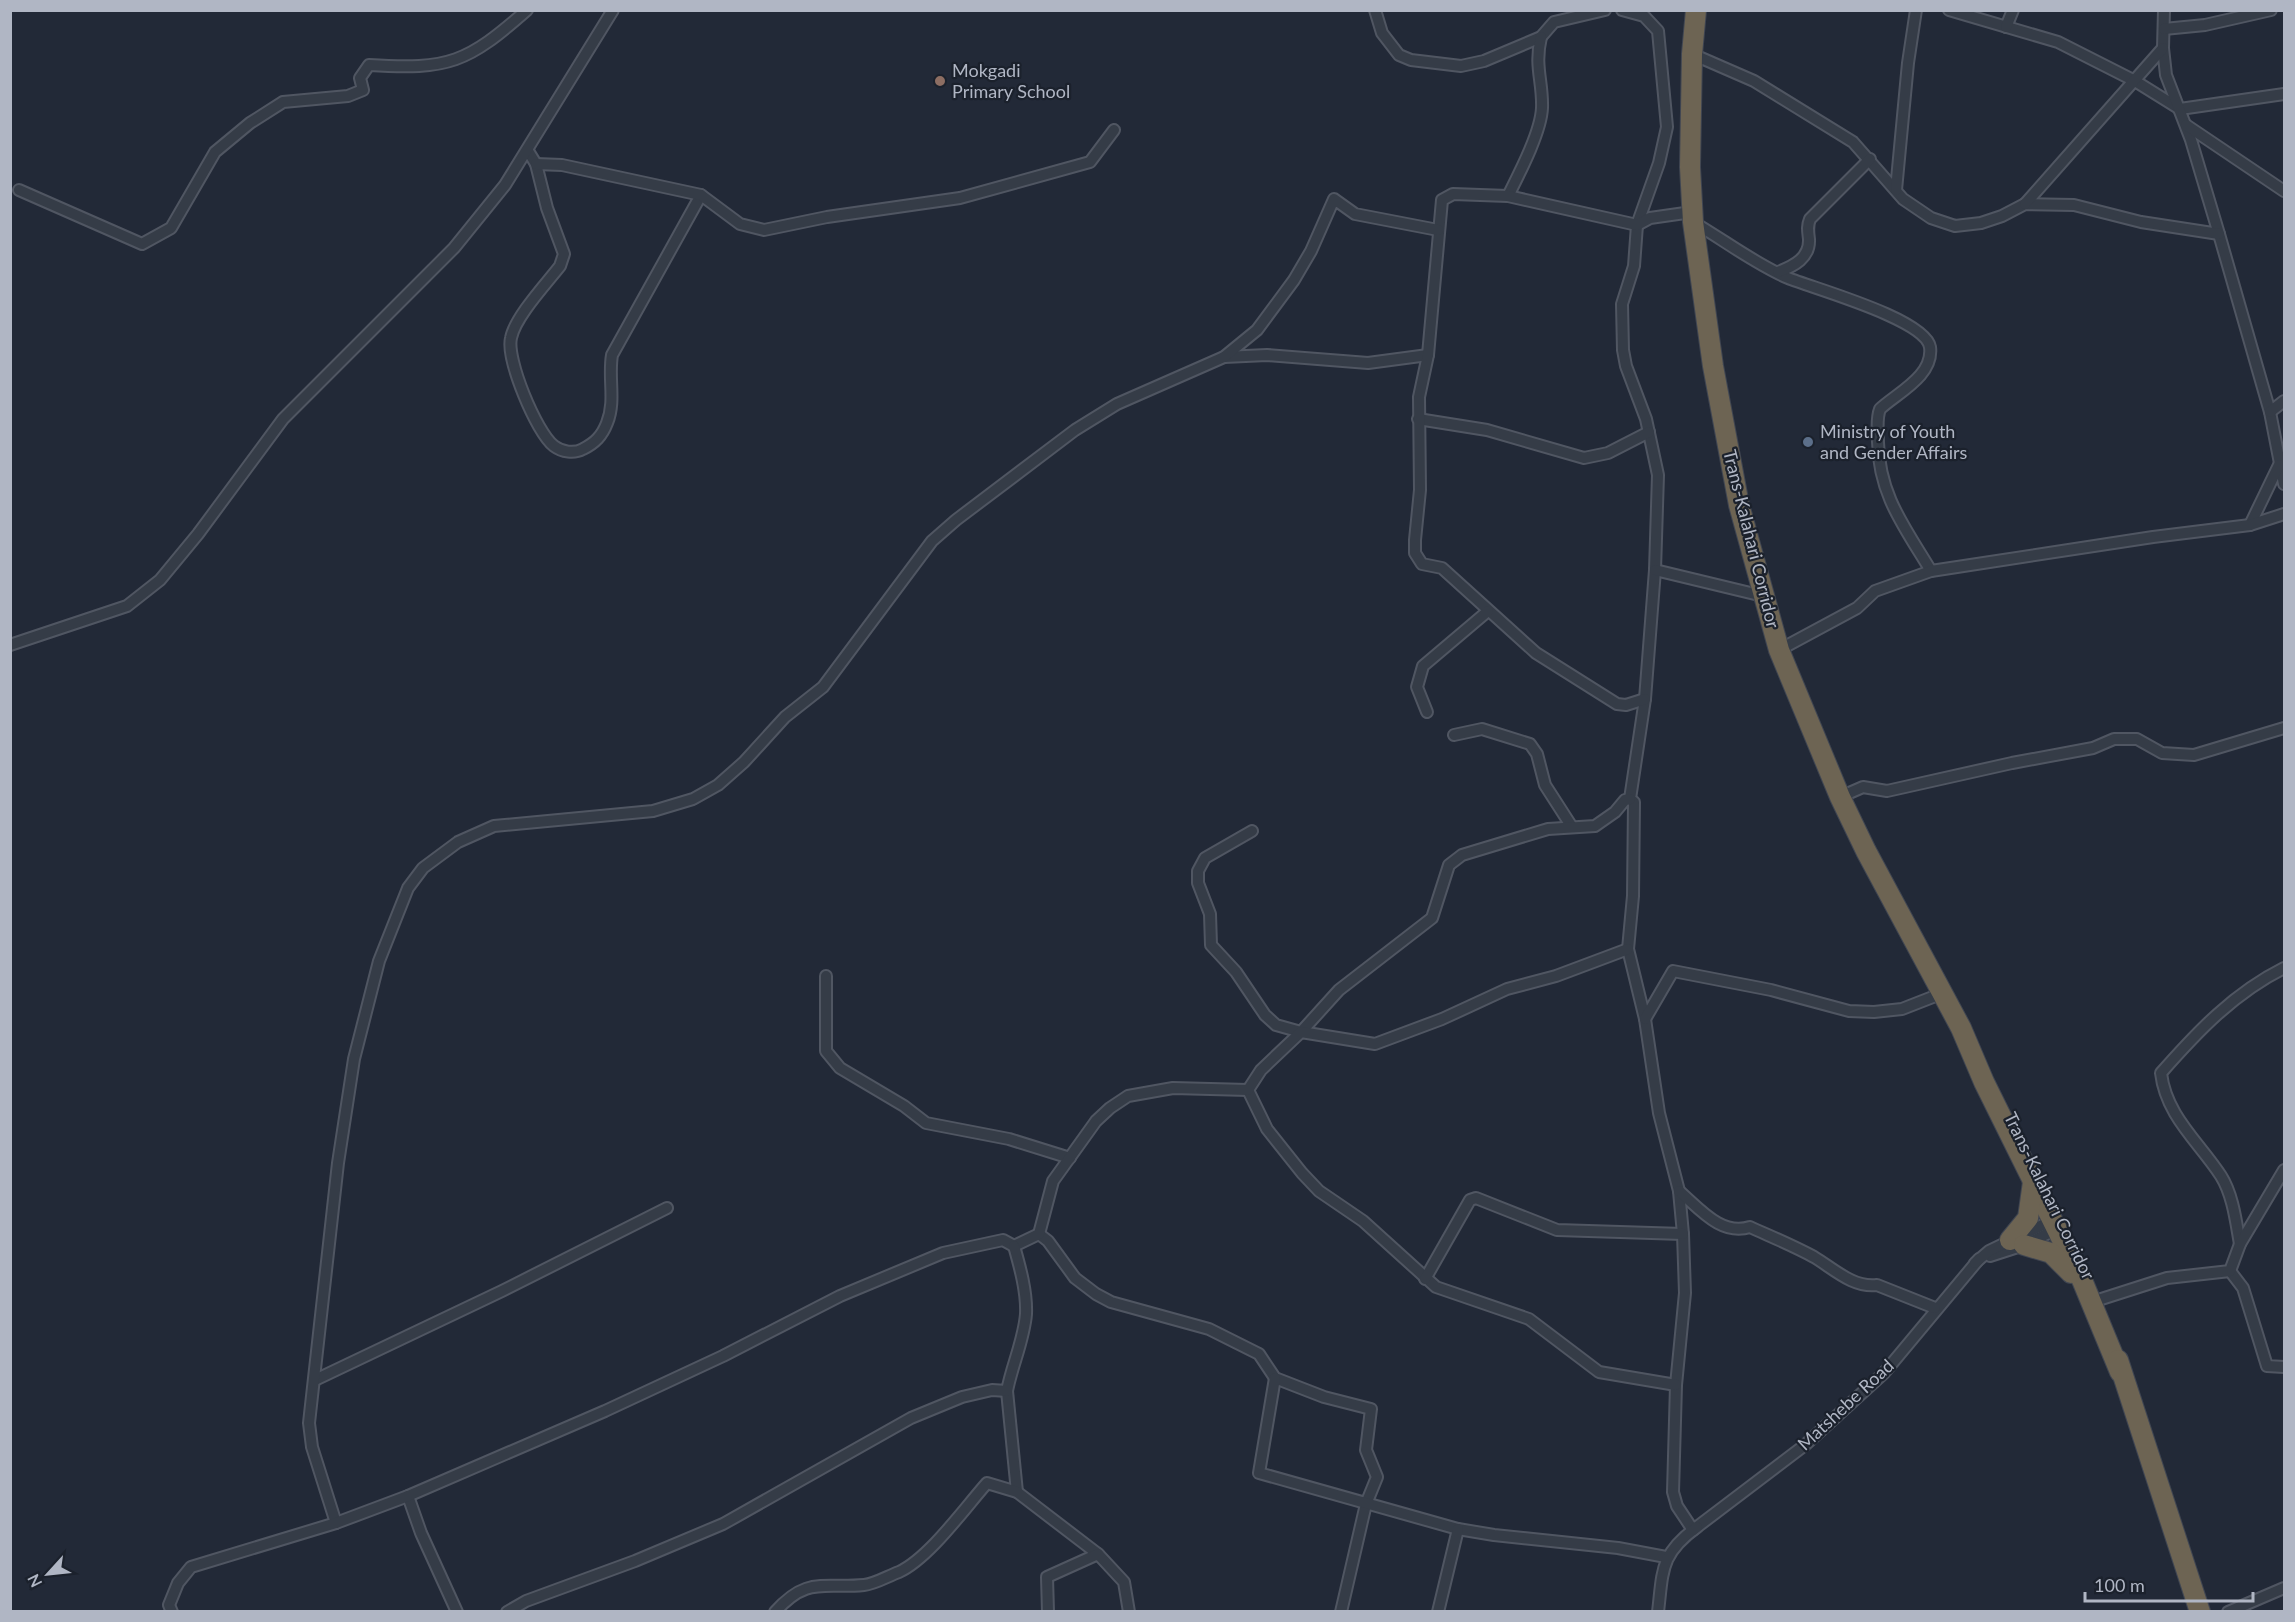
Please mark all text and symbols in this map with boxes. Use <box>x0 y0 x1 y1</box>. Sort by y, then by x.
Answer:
place label: Mokgadi Primary School <box>952 59 1070 102</box>
marker: Mokgadi Primary School <box>933 74 947 88</box>
place label: Ministry of Youth and Gender Affairs <box>1820 420 1968 463</box>
marker: Ministry of Youth and Gender Affairs <box>1801 435 1815 449</box>
street label: Trans-Kalahari Corridor <box>1719 447 1785 631</box>
street label: Trans-Kalahari Corridor <box>2000 1108 2100 1283</box>
street label: Matshebe Road <box>1793 1354 1898 1454</box>
north arrow <box>18 1544 78 1604</box>
scale bar <box>2085 1565 2253 1603</box>
text: N <box>23 1571 45 1591</box>
text: 100 m <box>2094 1574 2145 1596</box>

